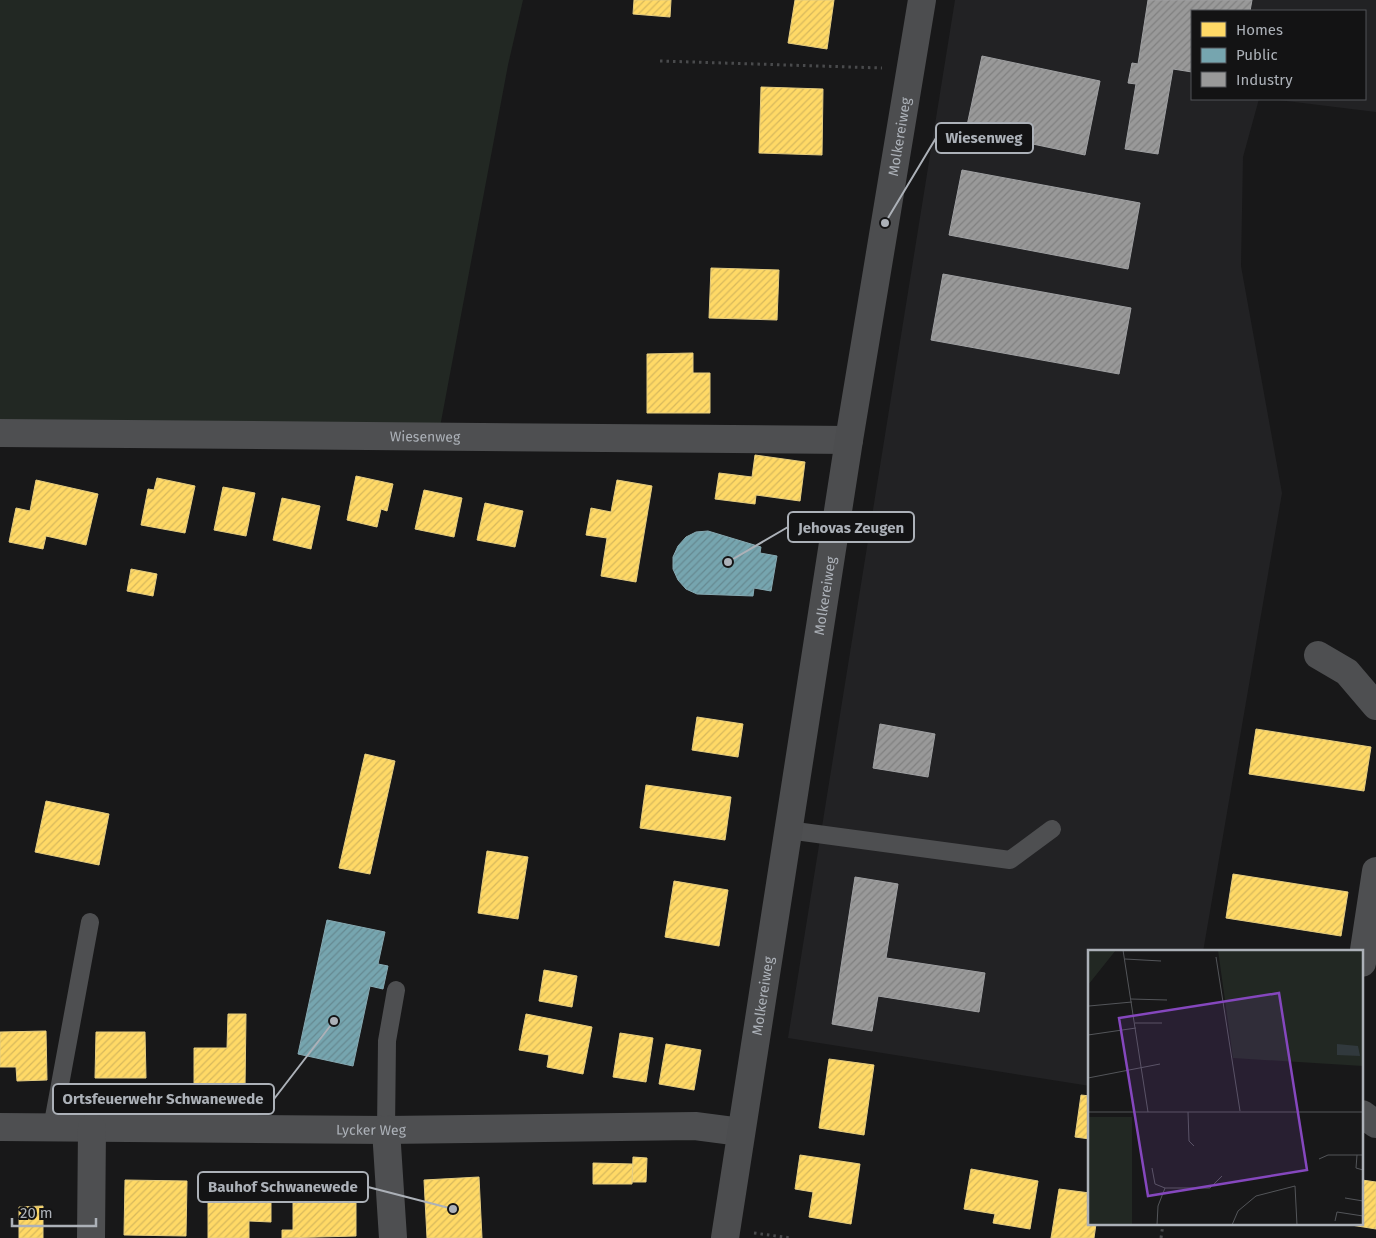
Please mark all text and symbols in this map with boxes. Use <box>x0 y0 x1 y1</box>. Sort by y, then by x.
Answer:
legend <box>1191 10 1366 100</box>
text: Homes <box>1236 21 1283 39</box>
text: Public <box>1236 46 1278 64</box>
text: Industry <box>1236 71 1293 89</box>
street label: Molkereiweg <box>884 95 914 177</box>
callout: Wiesenweg <box>936 123 1033 153</box>
text: Wiesenweg <box>945 129 1023 147</box>
street label: Wiesenweg <box>390 428 461 445</box>
callout: Jehovas Zeugen <box>788 512 914 542</box>
text: Jehovas Zeugen <box>797 519 904 537</box>
street label: Molkereiweg <box>810 554 839 636</box>
inset map <box>1088 950 1364 1226</box>
street label: Molkereiweg <box>748 955 777 1036</box>
callout: Ortsfeuerwehr Schwanewede <box>53 1084 274 1114</box>
text: Ortsfeuerwehr Schwanewede <box>63 1090 263 1108</box>
street label: Lycker Weg <box>336 1121 407 1139</box>
callout: Bauhof Schwanewede <box>198 1172 368 1202</box>
text: Bauhof Schwanewede <box>208 1178 358 1196</box>
scale bar <box>12 1196 96 1228</box>
text: 20 m <box>20 1204 53 1222</box>

